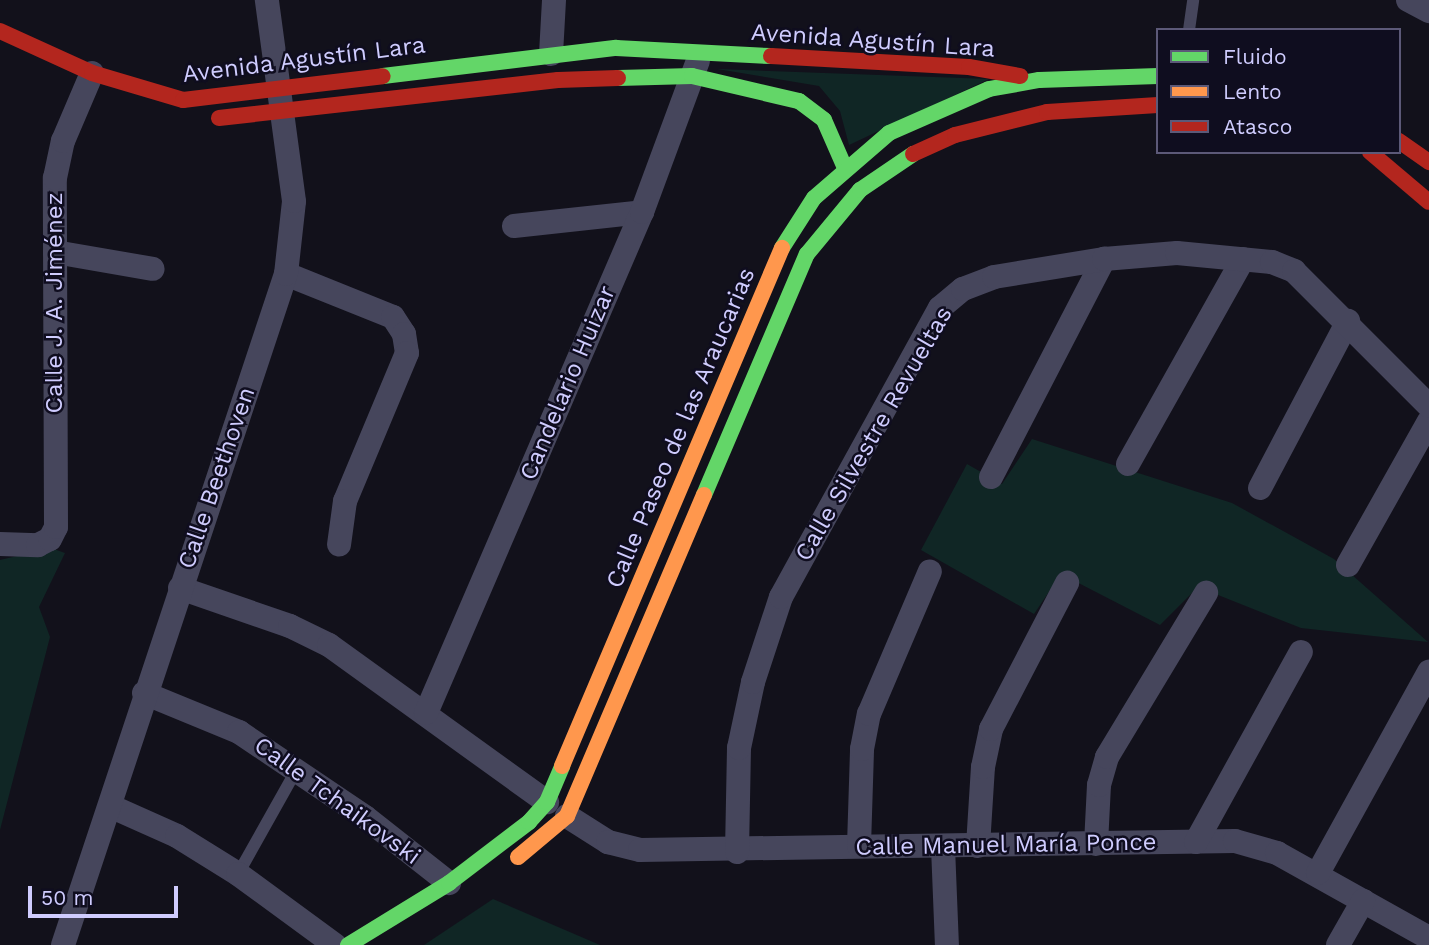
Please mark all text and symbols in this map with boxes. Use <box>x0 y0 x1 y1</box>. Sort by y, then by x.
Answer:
street label: Avenida Agustín Lara <box>749 18 997 64</box>
legend <box>1156 28 1401 154</box>
street label: Avenida Agustín Lara <box>180 31 428 89</box>
text: Fluido <box>1223 44 1287 69</box>
text: Lento <box>1223 79 1282 104</box>
text: Atasco <box>1223 114 1292 139</box>
street label: Calle J. A. Jiménez <box>41 191 69 415</box>
street label: Calle Paseo de las Araucarias <box>600 263 762 593</box>
street label: Candelario Huizar <box>514 282 622 484</box>
street label: Calle Silvestre Revueltas <box>789 302 959 566</box>
street label: Calle Beethoven <box>172 383 262 573</box>
street label: Calle Tchaikovski <box>248 731 426 871</box>
street label: Calle Manuel María Ponce <box>854 828 1158 862</box>
scale bar <box>32 872 182 916</box>
text: 50 m <box>41 885 93 910</box>

